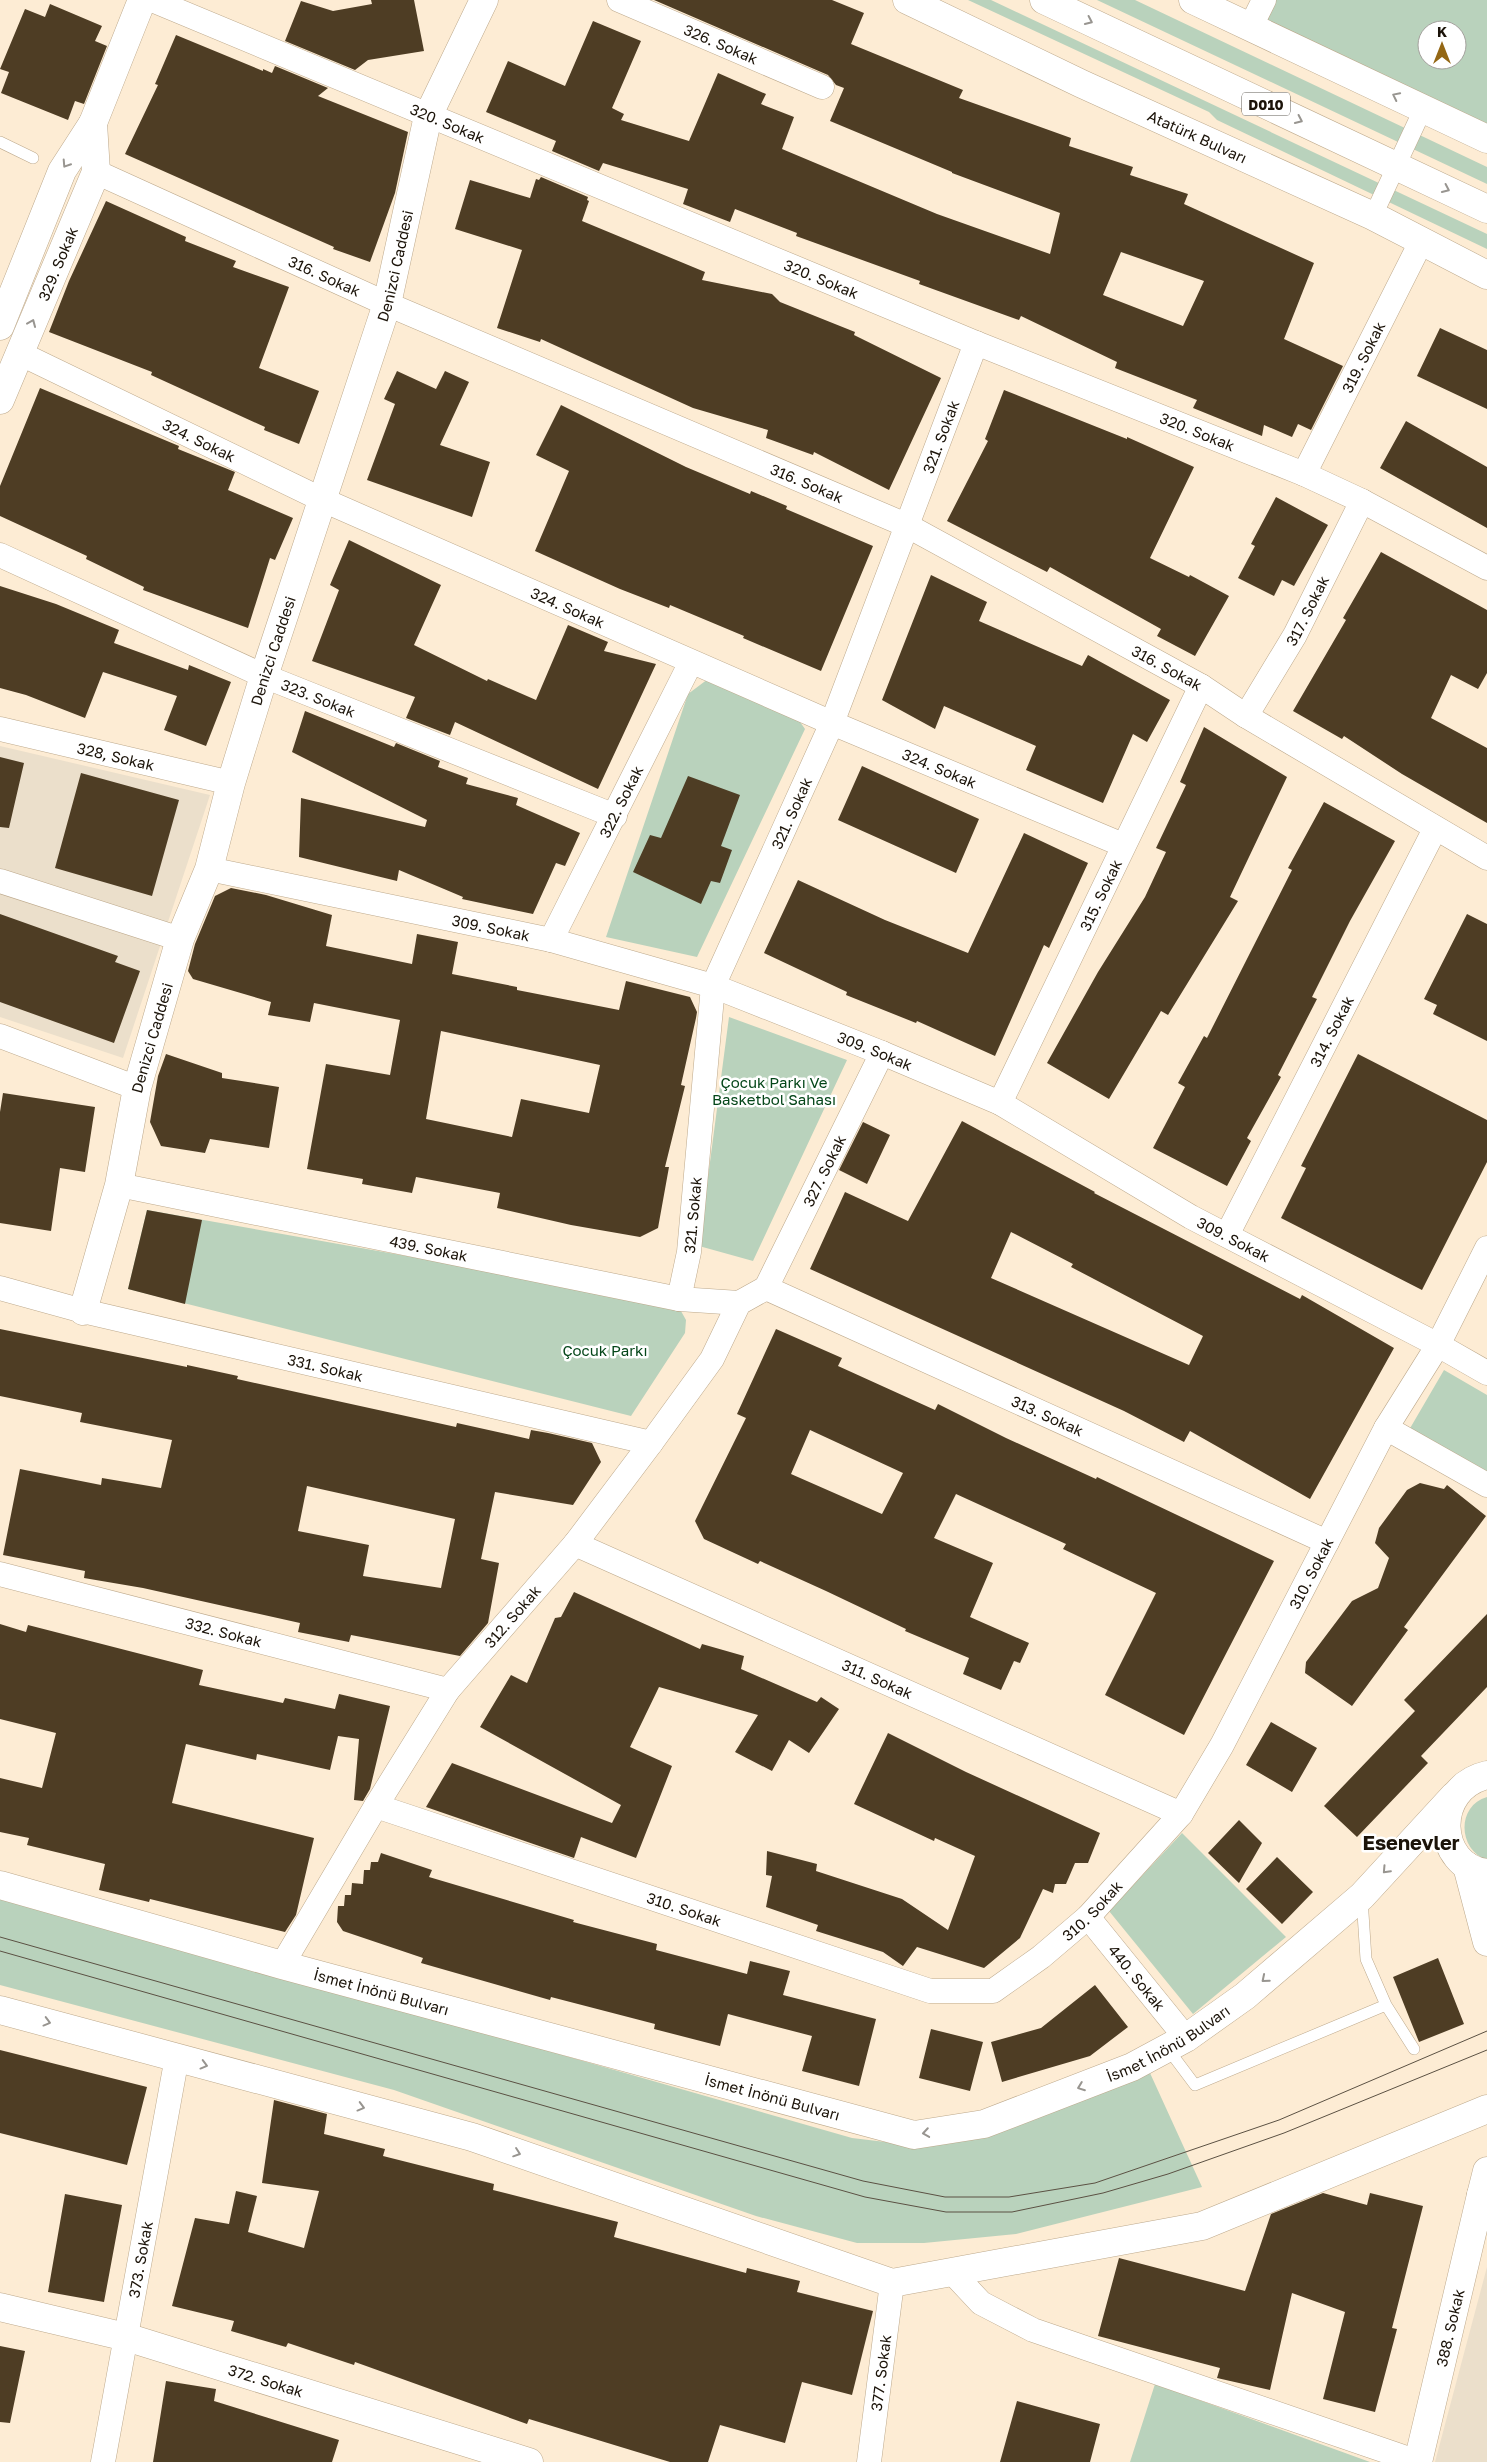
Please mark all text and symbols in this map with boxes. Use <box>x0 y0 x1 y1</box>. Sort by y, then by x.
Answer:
one-way arrow <box>1083 15 1092 25</box>
street label: 326. Sokak <box>681 20 761 68</box>
north arrow <box>1417 20 1467 70</box>
text: K <box>1437 23 1447 40</box>
one-way arrow <box>1392 91 1401 102</box>
road number: D010 <box>1242 92 1290 116</box>
street label: 320. Sokak <box>408 99 488 147</box>
street label: Atatürk Bulvarı <box>1145 106 1250 167</box>
one-way arrow <box>1294 114 1303 124</box>
one-way arrow <box>63 159 73 168</box>
one-way arrow <box>1441 183 1450 194</box>
street label: Denizci Caddesi <box>373 208 416 324</box>
street label: 329. Sokak <box>34 223 81 303</box>
street label: 316. Sokak <box>286 252 364 300</box>
street label: 320. Sokak <box>781 255 862 302</box>
street label: 319. Sokak <box>1338 318 1389 396</box>
one-way arrow <box>26 319 37 328</box>
street label: 321. Sokak <box>918 397 963 476</box>
street label: 320. Sokak <box>1157 408 1238 455</box>
street label: 324. Sokak <box>160 415 239 466</box>
street label: 316. Sokak <box>768 459 847 506</box>
street label: 317. Sokak <box>1282 572 1333 649</box>
street label: 324. Sokak <box>528 583 608 632</box>
street label: Denizci Caddesi <box>246 594 299 708</box>
street label: 316. Sokak <box>1129 641 1206 694</box>
street label: 323. Sokak <box>279 675 359 721</box>
street label: 328, Sokak <box>75 738 157 774</box>
street label: 324. Sokak <box>900 745 980 792</box>
street label: 322. Sokak <box>595 762 647 841</box>
street label: 321. Sokak <box>767 774 816 852</box>
street label: 315. Sokak <box>1075 856 1125 933</box>
street label: 309. Sokak <box>450 911 532 945</box>
street label: Denizci Caddesi <box>127 981 176 1095</box>
street label: 314. Sokak <box>1306 992 1357 1070</box>
street label: 309. Sokak <box>835 1027 916 1074</box>
park label: Çocuk Parkı Ve Basketbol Sahası <box>712 1073 836 1108</box>
street label: 327. Sokak <box>799 1131 849 1209</box>
street label: 321. Sokak <box>680 1176 705 1254</box>
street label: 309. Sokak <box>1194 1213 1273 1266</box>
street label: 439. Sokak <box>388 1231 470 1265</box>
park label: Çocuk Parkı <box>562 1341 648 1359</box>
street label: 331. Sokak <box>286 1350 365 1385</box>
street label: 313. Sokak <box>1009 1391 1087 1440</box>
street label: 310. Sokak <box>1285 1534 1337 1612</box>
street label: 312. Sokak <box>480 1581 545 1651</box>
street label: 332. Sokak <box>183 1613 264 1651</box>
street label: 311. Sokak <box>839 1655 916 1703</box>
district label: Esenevler <box>1362 1830 1460 1854</box>
one-way arrow <box>1383 1865 1392 1874</box>
street label: 310. Sokak <box>1058 1876 1126 1944</box>
street label: 310. Sokak <box>645 1888 724 1930</box>
street label: 440. Sokak <box>1105 1941 1170 2015</box>
street label: İsmet İnönü Bulvarı <box>312 1965 451 2019</box>
one-way arrow <box>1262 1973 1271 1981</box>
street label: İsmet İnönü Bulvarı <box>1104 2001 1233 2085</box>
one-way arrow <box>43 2017 51 2027</box>
one-way arrow <box>199 2059 208 2069</box>
street label: İsmet İnönü Bulvarı <box>703 2070 842 2124</box>
one-way arrow <box>1077 2081 1086 2091</box>
one-way arrow <box>356 2102 364 2112</box>
one-way arrow <box>922 2128 930 2138</box>
one-way arrow <box>512 2147 520 2157</box>
street label: 373. Sokak <box>124 2219 156 2299</box>
street label: 388. Sokak <box>1432 2287 1468 2368</box>
street label: 377. Sokak <box>867 2333 894 2412</box>
street label: 372. Sokak <box>226 2360 306 2401</box>

